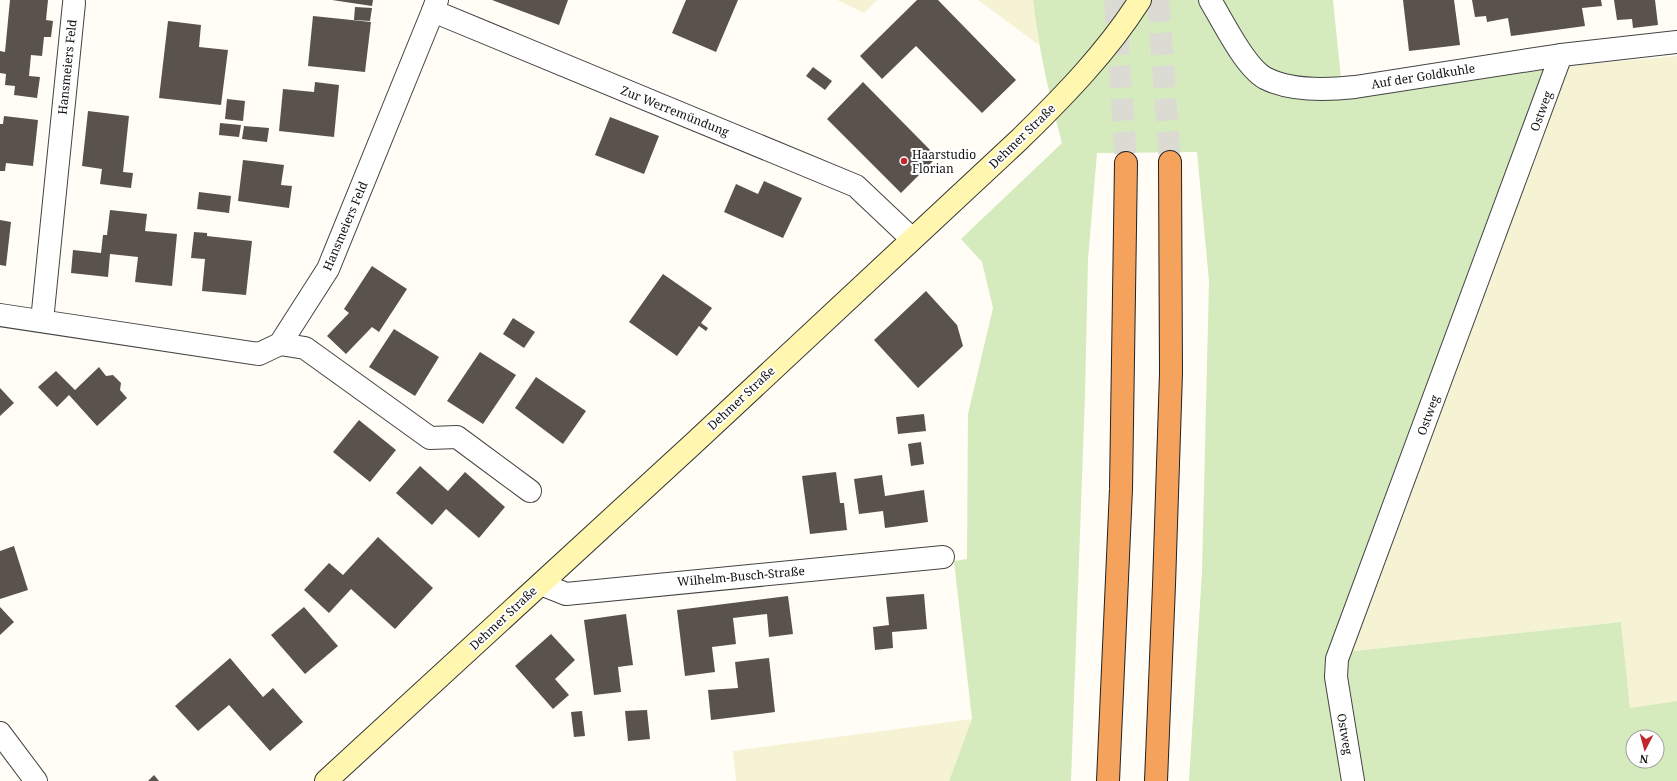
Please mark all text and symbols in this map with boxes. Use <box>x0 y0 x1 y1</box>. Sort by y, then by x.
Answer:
street label: Hansmeiers Feld <box>54 18 81 116</box>
street label: Auf der Goldkuhle <box>1370 59 1476 93</box>
street label: Zur Werremündung <box>618 82 732 141</box>
street label: Ostweg <box>1526 88 1556 134</box>
street label: Dehmer Straße <box>985 100 1059 172</box>
place label: Haarstudio Florian <box>912 146 976 177</box>
marker: Haarstudio Florian <box>899 156 909 166</box>
street label: Hansmeiers Feld <box>318 178 372 273</box>
street label: Dehmer Straße <box>704 362 778 434</box>
street label: Ostweg <box>1413 392 1443 438</box>
street label: Wilhelm-Busch-Straße <box>676 562 806 590</box>
street label: Dehmer Straße <box>466 582 540 654</box>
street label: Ostweg <box>1333 712 1357 757</box>
north arrow <box>1625 729 1665 769</box>
text: N <box>1638 751 1649 767</box>

